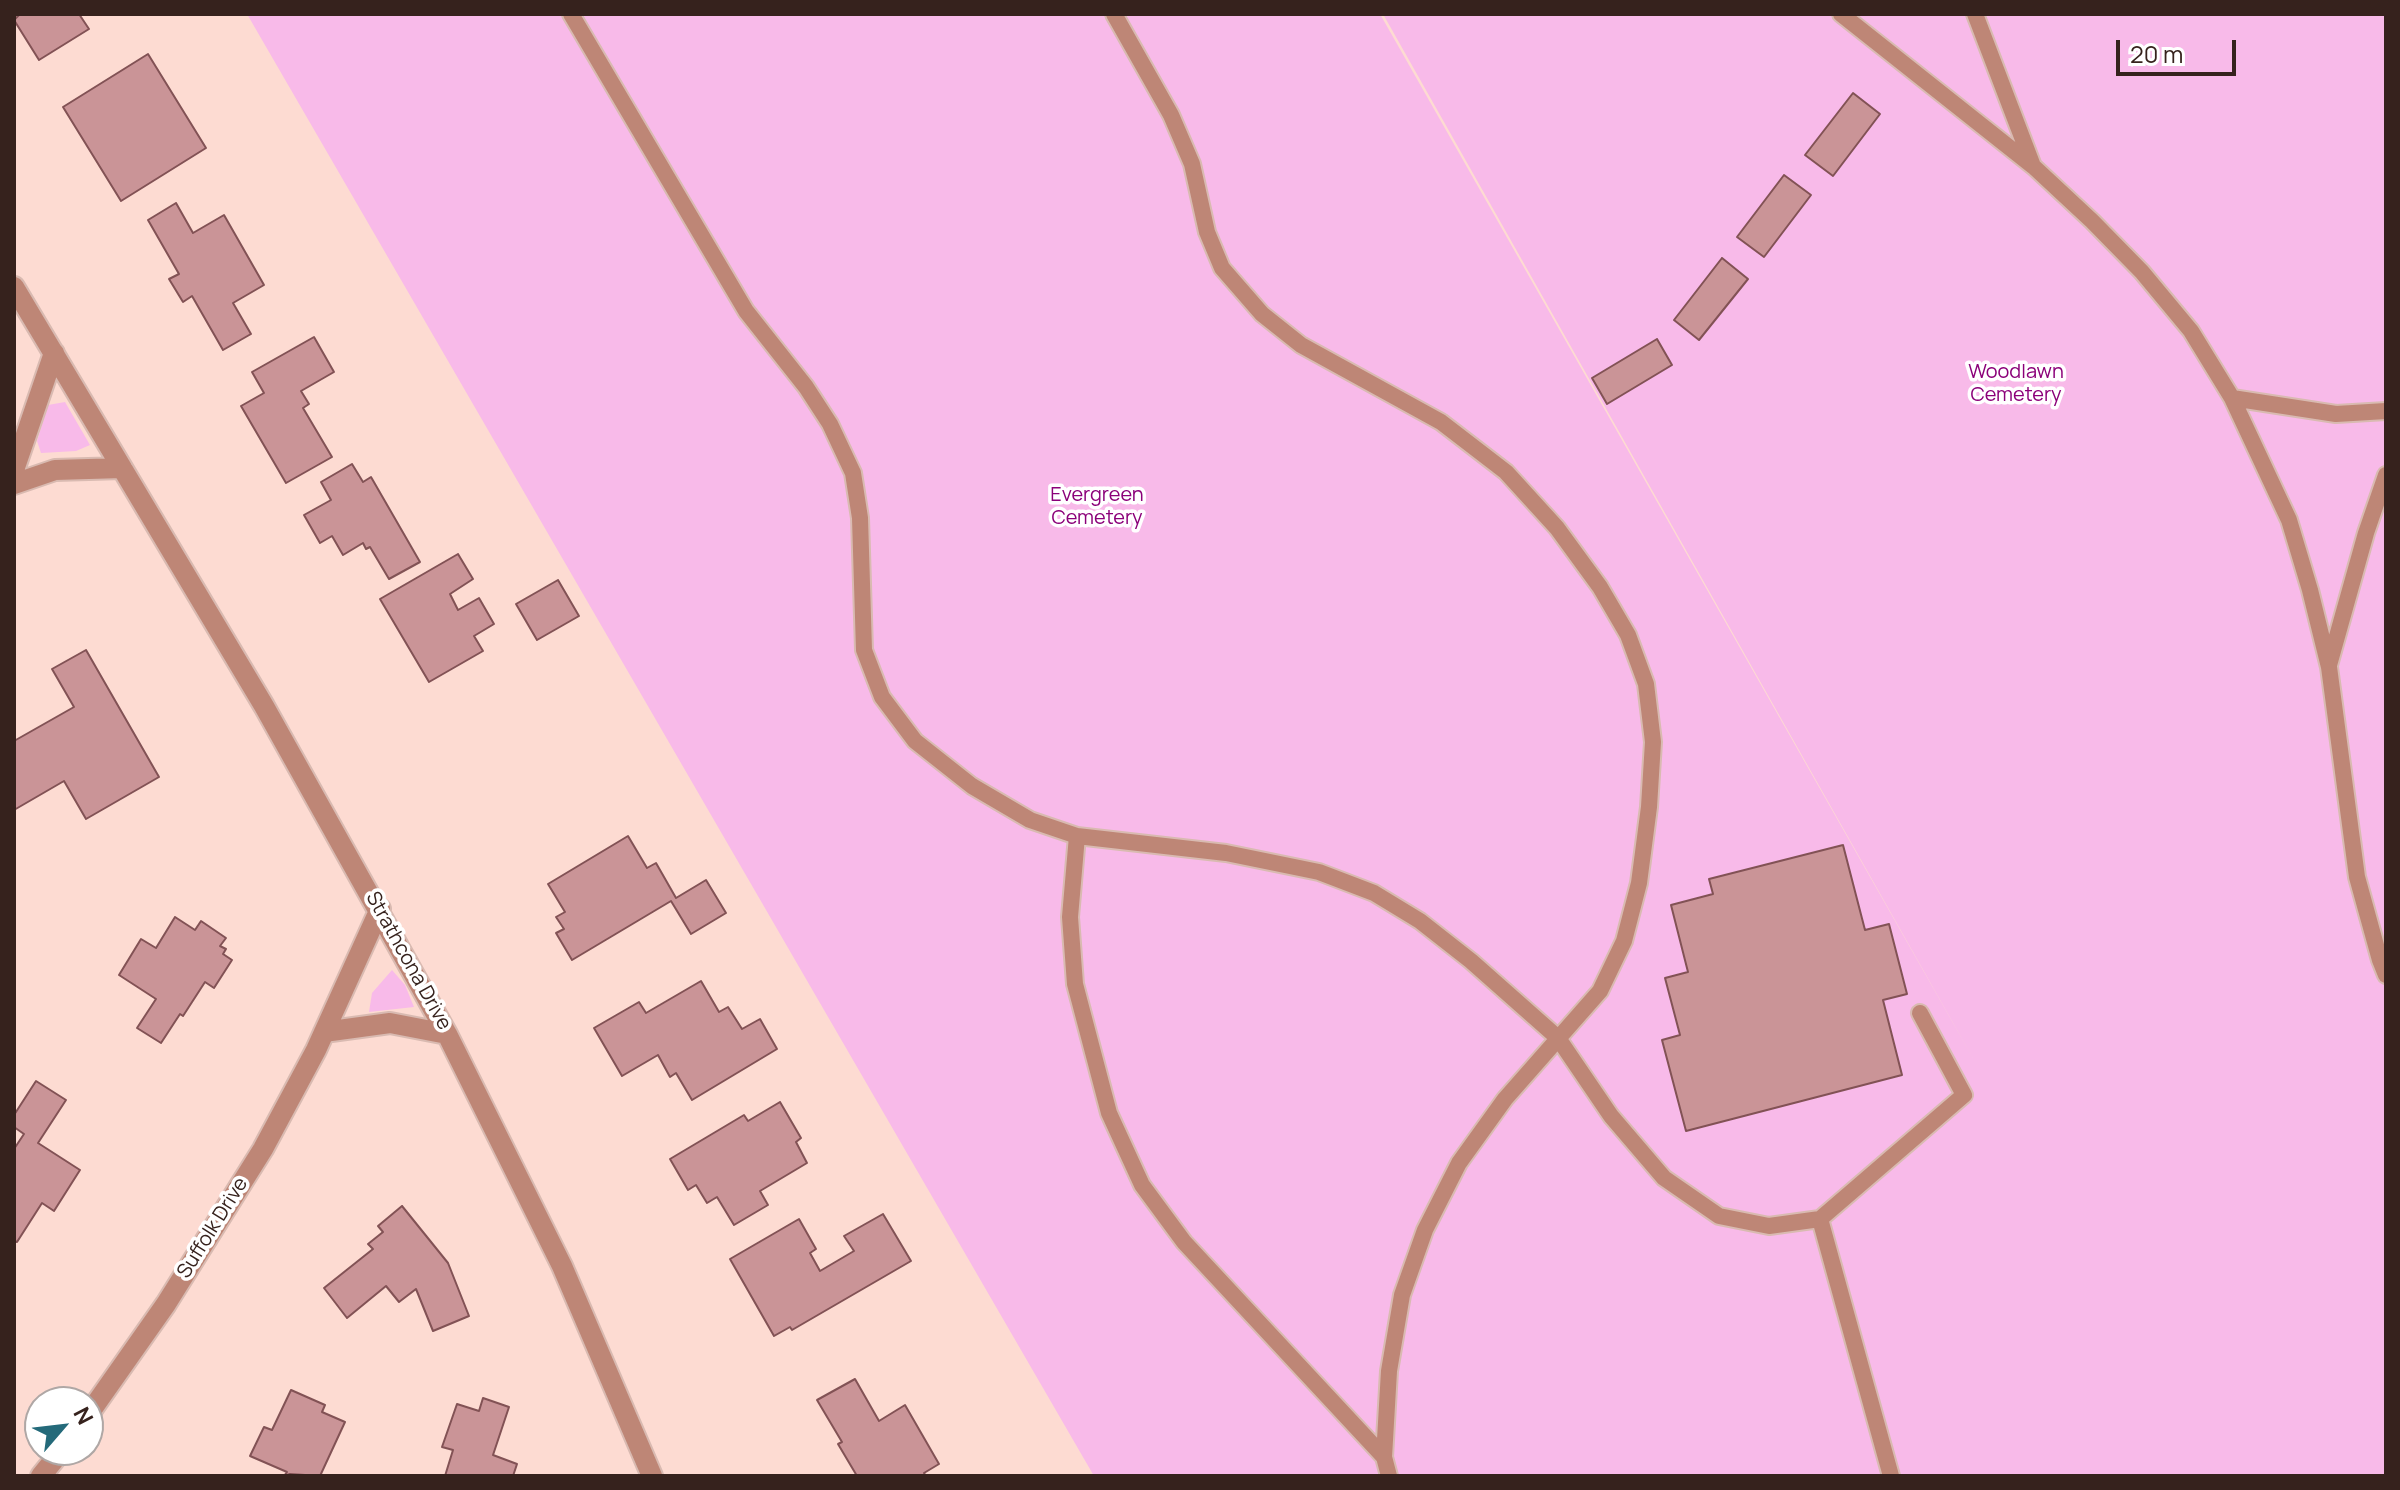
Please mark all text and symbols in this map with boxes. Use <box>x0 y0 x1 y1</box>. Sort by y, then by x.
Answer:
scale bar <box>2120 24 2240 74</box>
text: 20 m <box>2130 37 2183 70</box>
park label: Woodlawn Cemetery <box>1968 360 2064 407</box>
park label: Evergreen Cemetery <box>1050 483 1144 530</box>
street label: Strathcona Drive <box>360 888 456 1034</box>
street label: Suffolk Drive <box>173 1173 253 1283</box>
north arrow <box>24 1386 104 1466</box>
text: N <box>66 1402 100 1430</box>

